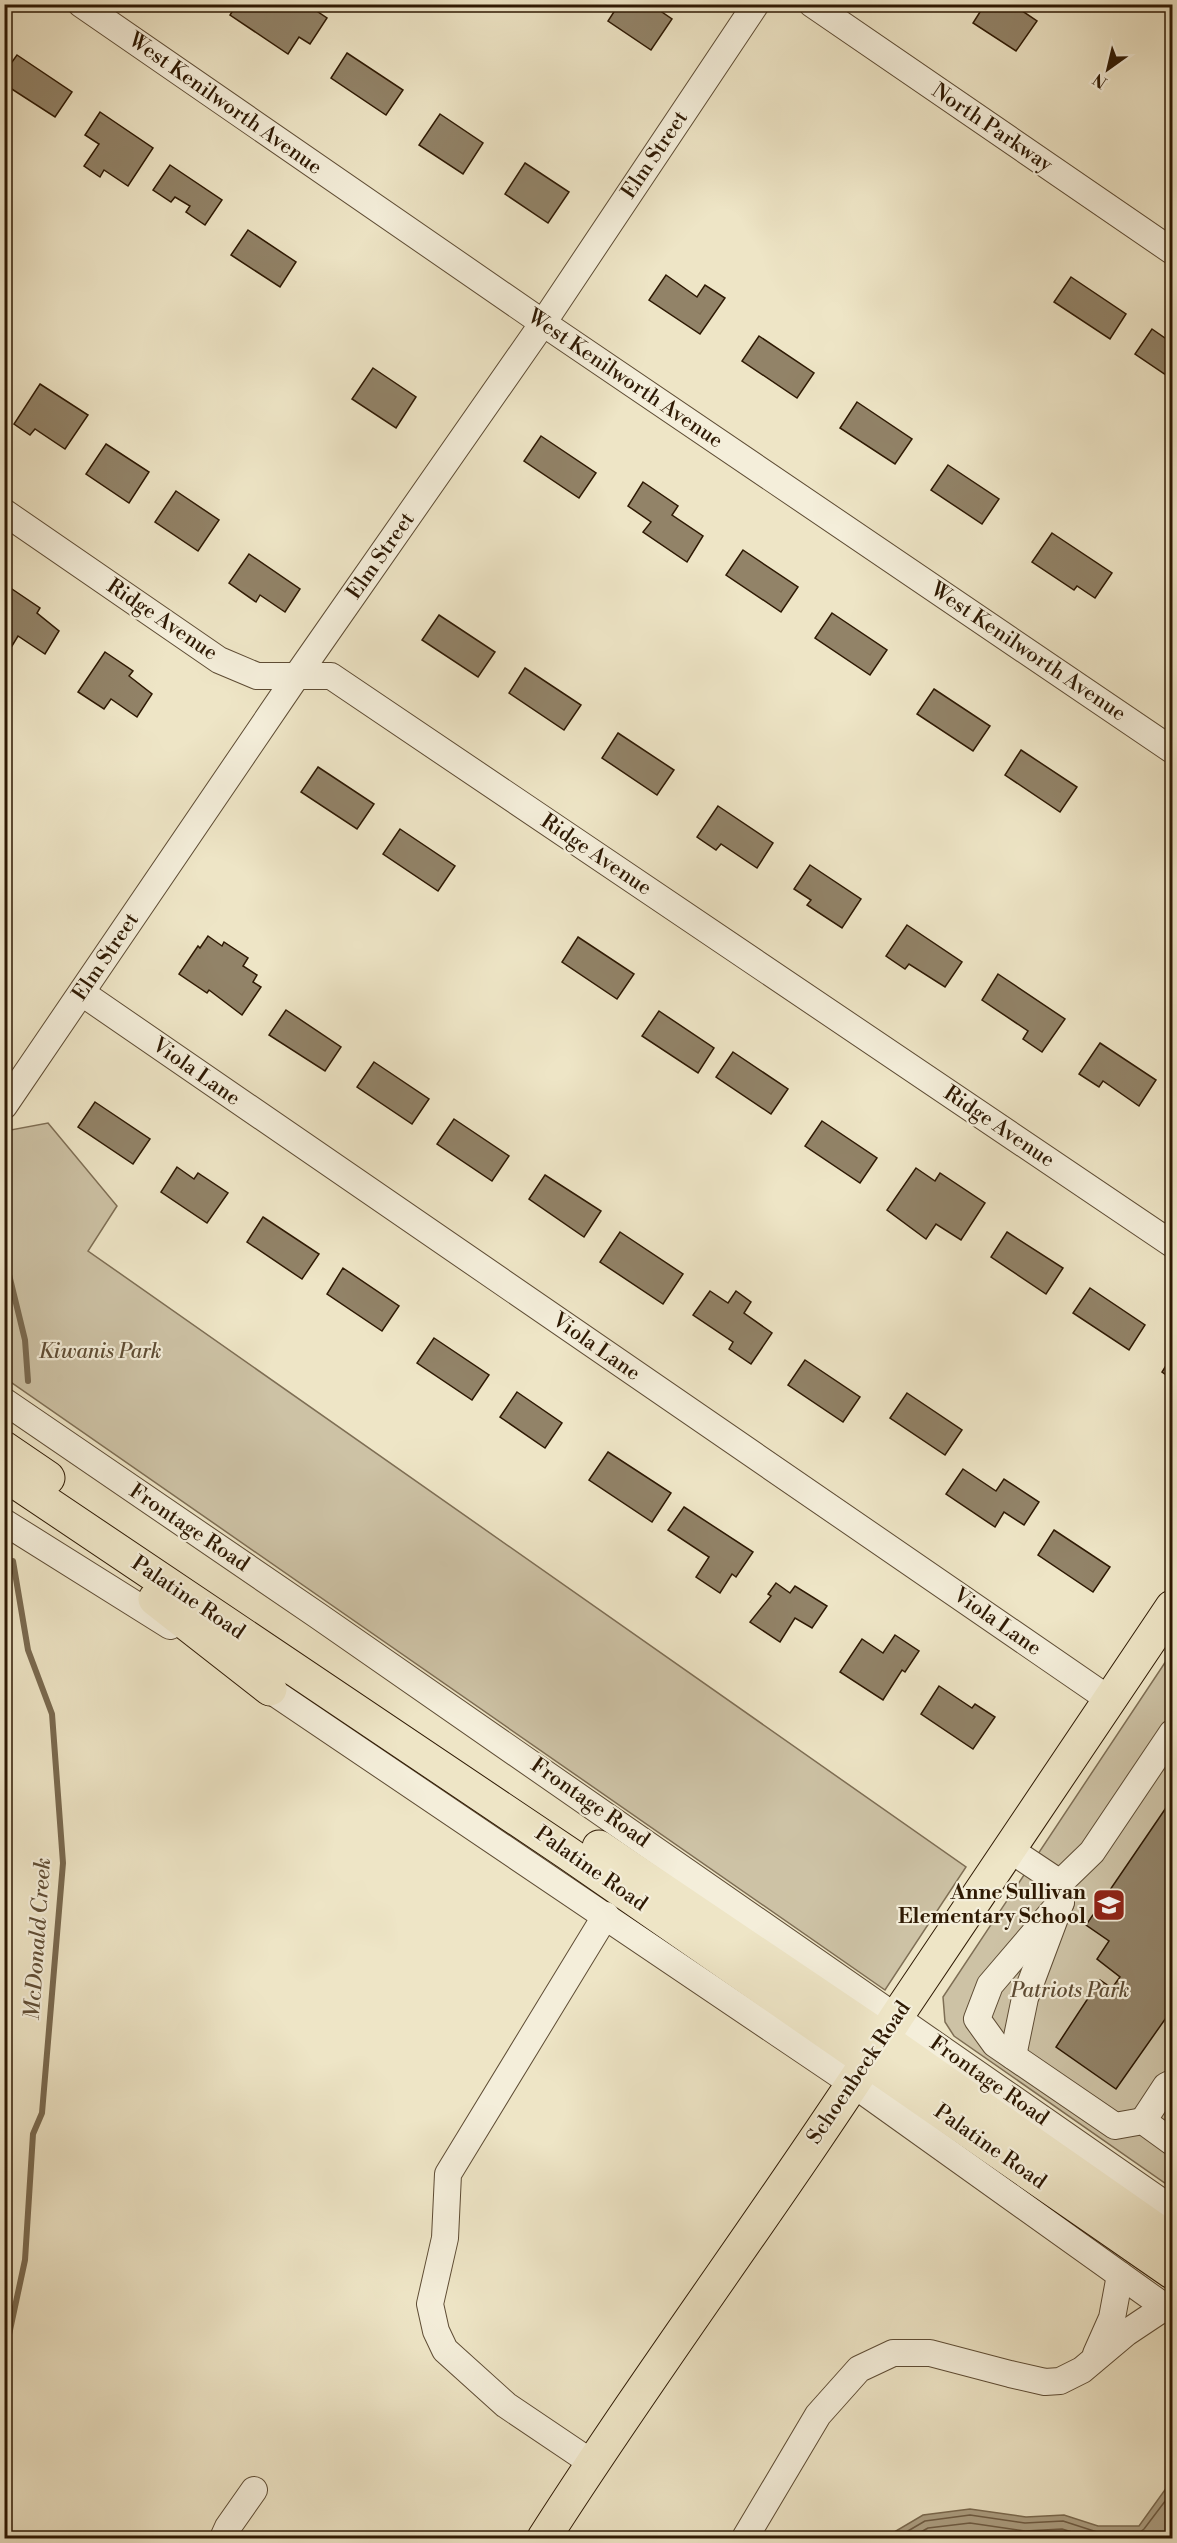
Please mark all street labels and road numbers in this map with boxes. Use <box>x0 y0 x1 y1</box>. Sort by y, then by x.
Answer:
street label: West Kenilworth Avenue <box>122 27 327 181</box>
street label: North Parkway <box>927 78 1058 178</box>
street label: Elm Street <box>616 106 694 204</box>
street label: West Kenilworth Avenue <box>521 303 728 454</box>
street label: Elm Street <box>342 507 421 605</box>
street label: Ridge Avenue <box>102 573 222 667</box>
street label: West Kenilworth Avenue <box>924 576 1131 727</box>
street label: Ridge Avenue <box>536 808 656 902</box>
street label: Elm Street <box>67 908 145 1006</box>
street label: Viola Lane <box>146 1032 245 1112</box>
street label: Ridge Avenue <box>939 1080 1059 1174</box>
street label: Viola Lane <box>546 1307 645 1387</box>
street label: Frontage Road <box>124 1478 254 1578</box>
street label: Palatine Road <box>126 1551 250 1646</box>
street label: Viola Lane <box>947 1582 1046 1662</box>
street label: Frontage Road <box>525 1752 655 1854</box>
street label: Palatine Road <box>530 1821 652 1917</box>
street label: Schoenbeck Road <box>801 1996 917 2150</box>
street label: Frontage Road <box>924 2030 1054 2132</box>
street label: Palatine Road <box>929 2099 1051 2195</box>

